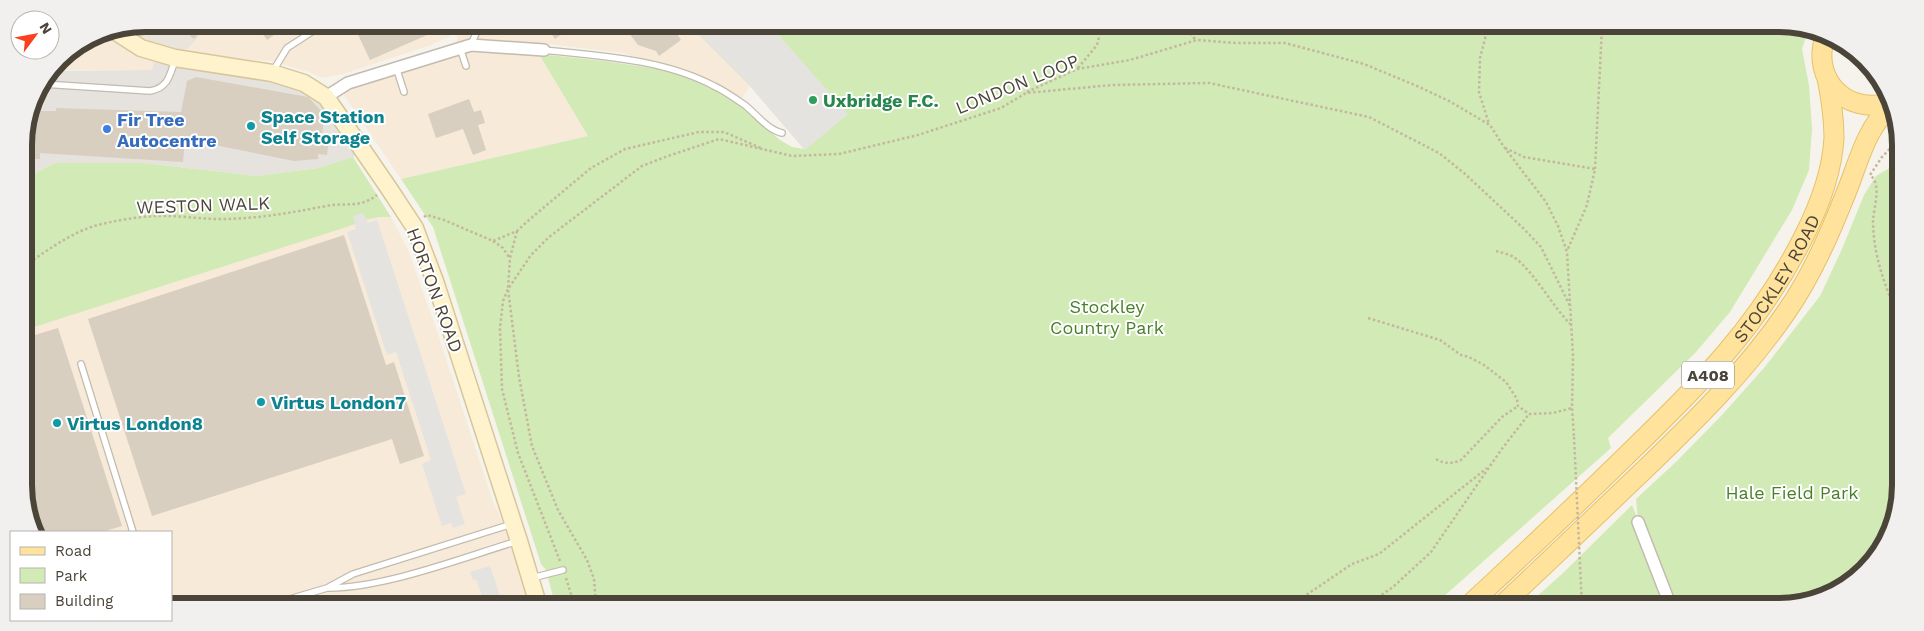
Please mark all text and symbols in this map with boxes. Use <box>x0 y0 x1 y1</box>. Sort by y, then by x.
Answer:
north arrow <box>10 10 60 60</box>
text: N <box>36 19 56 37</box>
street label: LONDON LOOP <box>952 50 1082 118</box>
place label: Uxbridge F.C. <box>823 90 939 111</box>
marker: Uxbridge F.C. <box>807 94 819 106</box>
place label: Space Station Self Storage <box>261 106 385 148</box>
place label: Fir Tree Autocentre <box>117 109 217 151</box>
marker: Space Station Self Storage <box>245 120 257 132</box>
marker: Fir Tree Autocentre <box>101 123 113 135</box>
street label: WESTON WALK <box>136 192 270 218</box>
street label: STOCKLEY ROAD <box>1729 211 1823 346</box>
street label: HORTON ROAD <box>403 225 467 355</box>
park label: Stockley Country Park <box>1050 296 1164 338</box>
road number: A408 <box>1682 362 1734 388</box>
place label: Virtus London7 <box>271 392 406 413</box>
marker: Virtus London7 <box>255 396 267 408</box>
place label: Virtus London8 <box>67 413 203 434</box>
marker: Virtus London8 <box>51 417 63 429</box>
park label: Hale Field Park <box>1725 482 1859 503</box>
legend <box>10 531 172 621</box>
text: Road <box>55 542 92 560</box>
text: Park <box>55 567 88 585</box>
text: Building <box>55 592 113 610</box>

